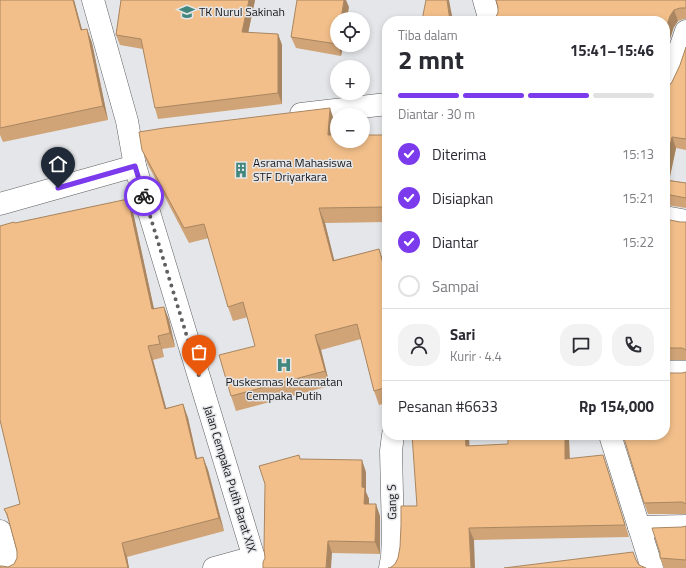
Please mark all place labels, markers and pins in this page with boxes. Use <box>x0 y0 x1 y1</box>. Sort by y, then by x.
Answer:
place label: TK Nurul Sakinah <box>199 2 285 21</box>
school or university icon: TK Nurul Sakinah <box>178 3 196 21</box>
pin <box>41 147 75 188</box>
place label: Asrama Mahasiswa STF Driyarkara <box>253 153 352 186</box>
building icon: Asrama Mahasiswa STF Driyarkara <box>232 161 250 179</box>
pin <box>182 335 216 376</box>
hospital icon: Puskesmas Kecamatan Cempaka Putih <box>275 356 293 374</box>
place label: Puskesmas Kecamatan Cempaka Putih <box>225 372 343 405</box>

